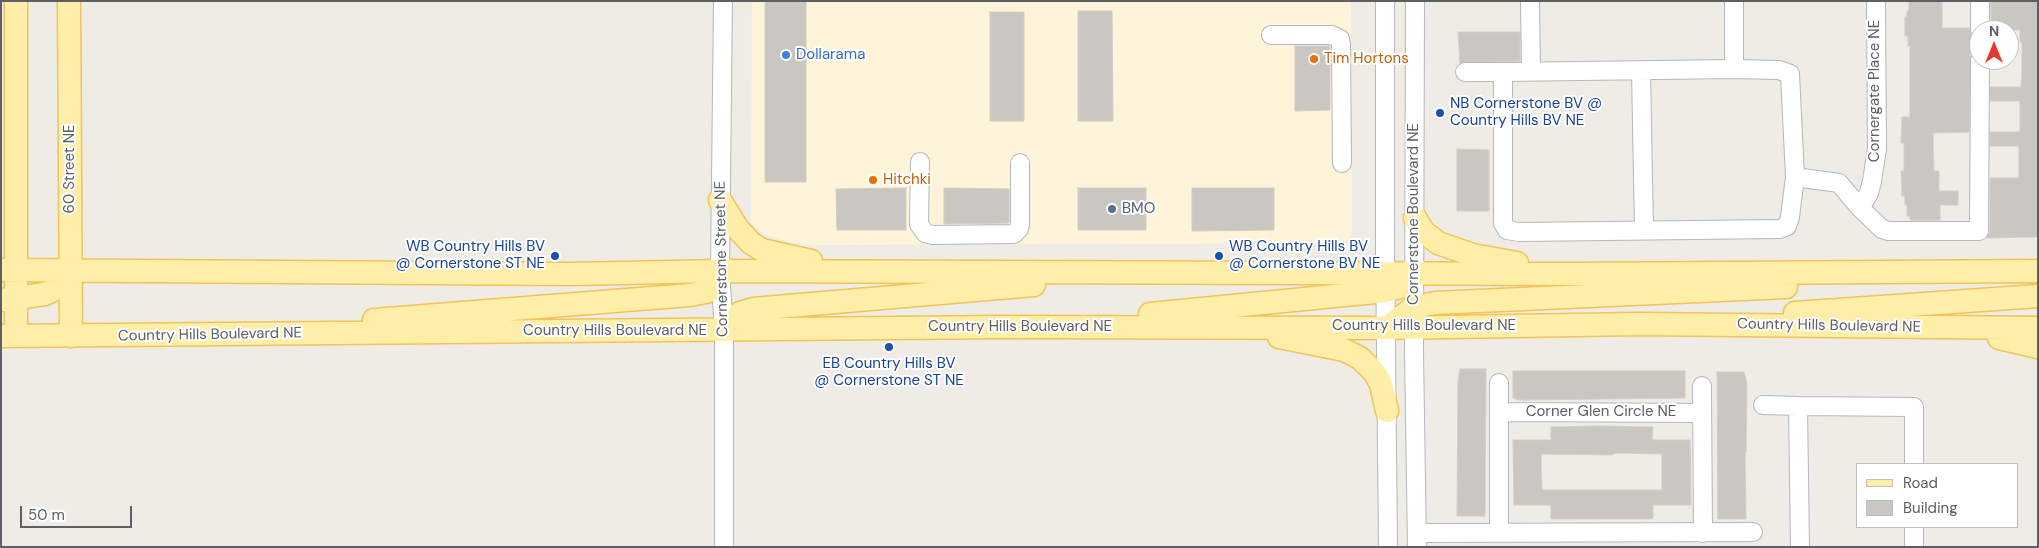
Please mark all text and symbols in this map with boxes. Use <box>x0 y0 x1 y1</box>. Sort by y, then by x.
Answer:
street label: Cornergate Place NE <box>1866 20 1884 162</box>
north arrow <box>1969 20 2019 70</box>
text: N <box>1989 22 1999 40</box>
place label: Dollarama <box>796 46 865 64</box>
marker: Dollarama <box>780 49 792 61</box>
place label: Tim Hortons <box>1324 50 1409 68</box>
marker: Tim Hortons <box>1308 53 1320 65</box>
place label: NB Cornerstone BV @ Country Hills BV NE <box>1450 95 1602 130</box>
marker: NB Cornerstone BV @ Country Hills BV NE <box>1434 107 1446 119</box>
street label: Cornerstone Boulevard NE <box>1405 123 1423 305</box>
street label: 60 Street NE <box>61 124 79 214</box>
place label: Hitchki <box>883 171 931 189</box>
marker: Hitchki <box>867 174 879 186</box>
street label: Cornerstone Street NE <box>712 181 732 337</box>
place label: BMO <box>1122 200 1155 218</box>
marker: BMO <box>1106 203 1118 215</box>
place label: WB Country Hills BV @ Cornerstone ST NE <box>395 238 545 273</box>
place label: WB Country Hills BV @ Cornerstone BV NE <box>1229 238 1380 273</box>
marker: WB Country Hills BV @ Cornerstone ST NE <box>549 250 561 262</box>
marker: WB Country Hills BV @ Cornerstone BV NE <box>1213 250 1225 262</box>
street label: Country Hills Boulevard NE <box>1737 315 1921 337</box>
street label: Country Hills Boulevard NE <box>1332 317 1516 335</box>
street label: Country Hills Boulevard NE <box>928 318 1112 336</box>
street label: Country Hills Boulevard NE <box>523 322 707 340</box>
street label: Country Hills Boulevard NE <box>118 324 302 346</box>
marker: EB Country Hills BV @ Cornerstone ST NE <box>883 341 895 353</box>
place label: EB Country Hills BV @ Cornerstone ST NE <box>814 355 964 390</box>
street label: Corner Glen Circle NE <box>1526 403 1676 421</box>
legend <box>1856 463 2019 528</box>
text: Road <box>1903 473 1938 493</box>
scale bar <box>22 496 135 528</box>
text: Building <box>1903 498 1958 518</box>
text: 50 m <box>28 505 65 525</box>

